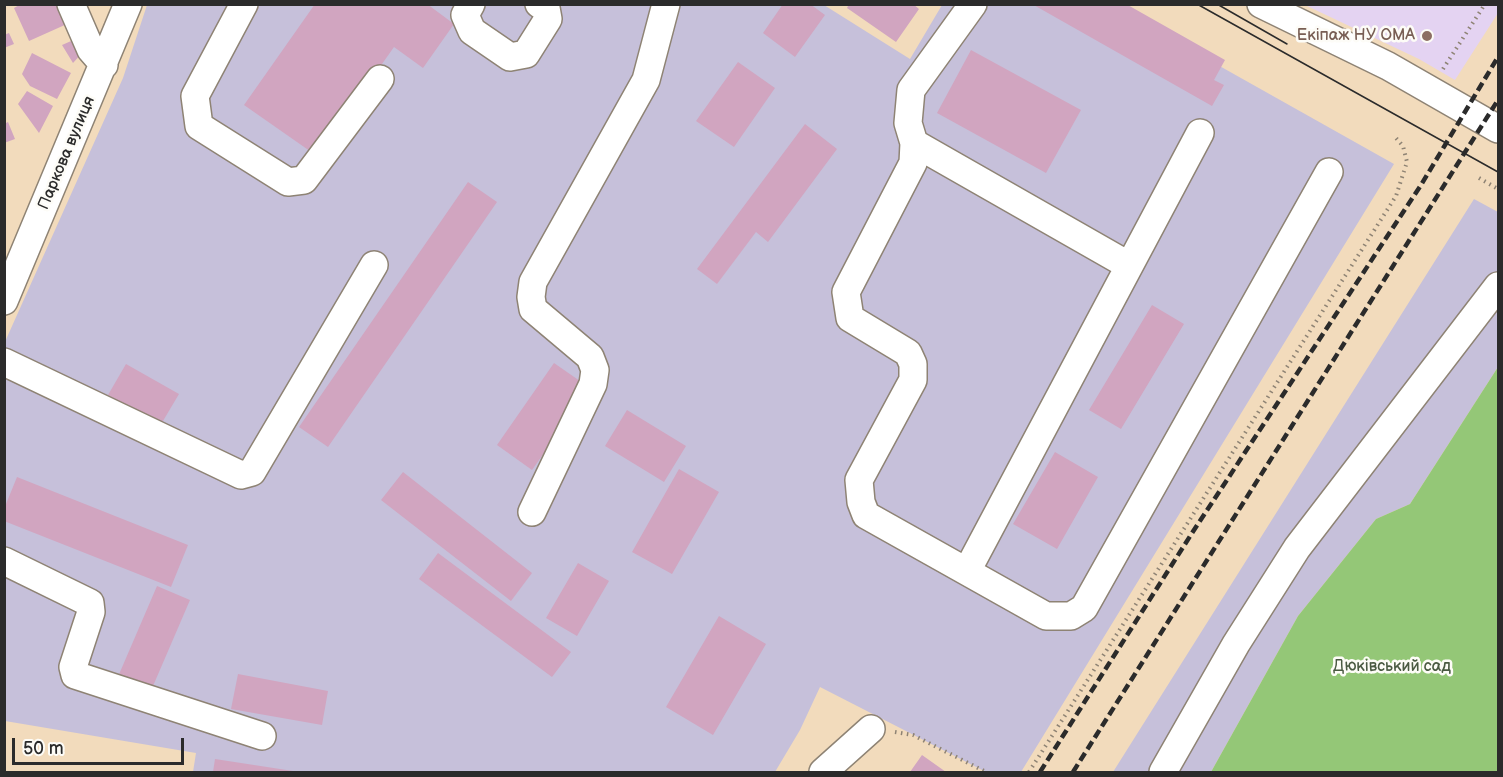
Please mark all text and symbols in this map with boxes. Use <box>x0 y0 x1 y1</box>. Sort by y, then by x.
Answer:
place label: Екіпаж НУ ОМА <box>1297 26 1415 46</box>
marker: Екіпаж НУ ОМА <box>1420 29 1434 43</box>
street label: Паркова вулиця <box>34 93 100 213</box>
park label: Дюківський сад <box>1333 657 1451 677</box>
scale bar <box>15 726 188 764</box>
text: 50 m <box>23 738 64 759</box>

